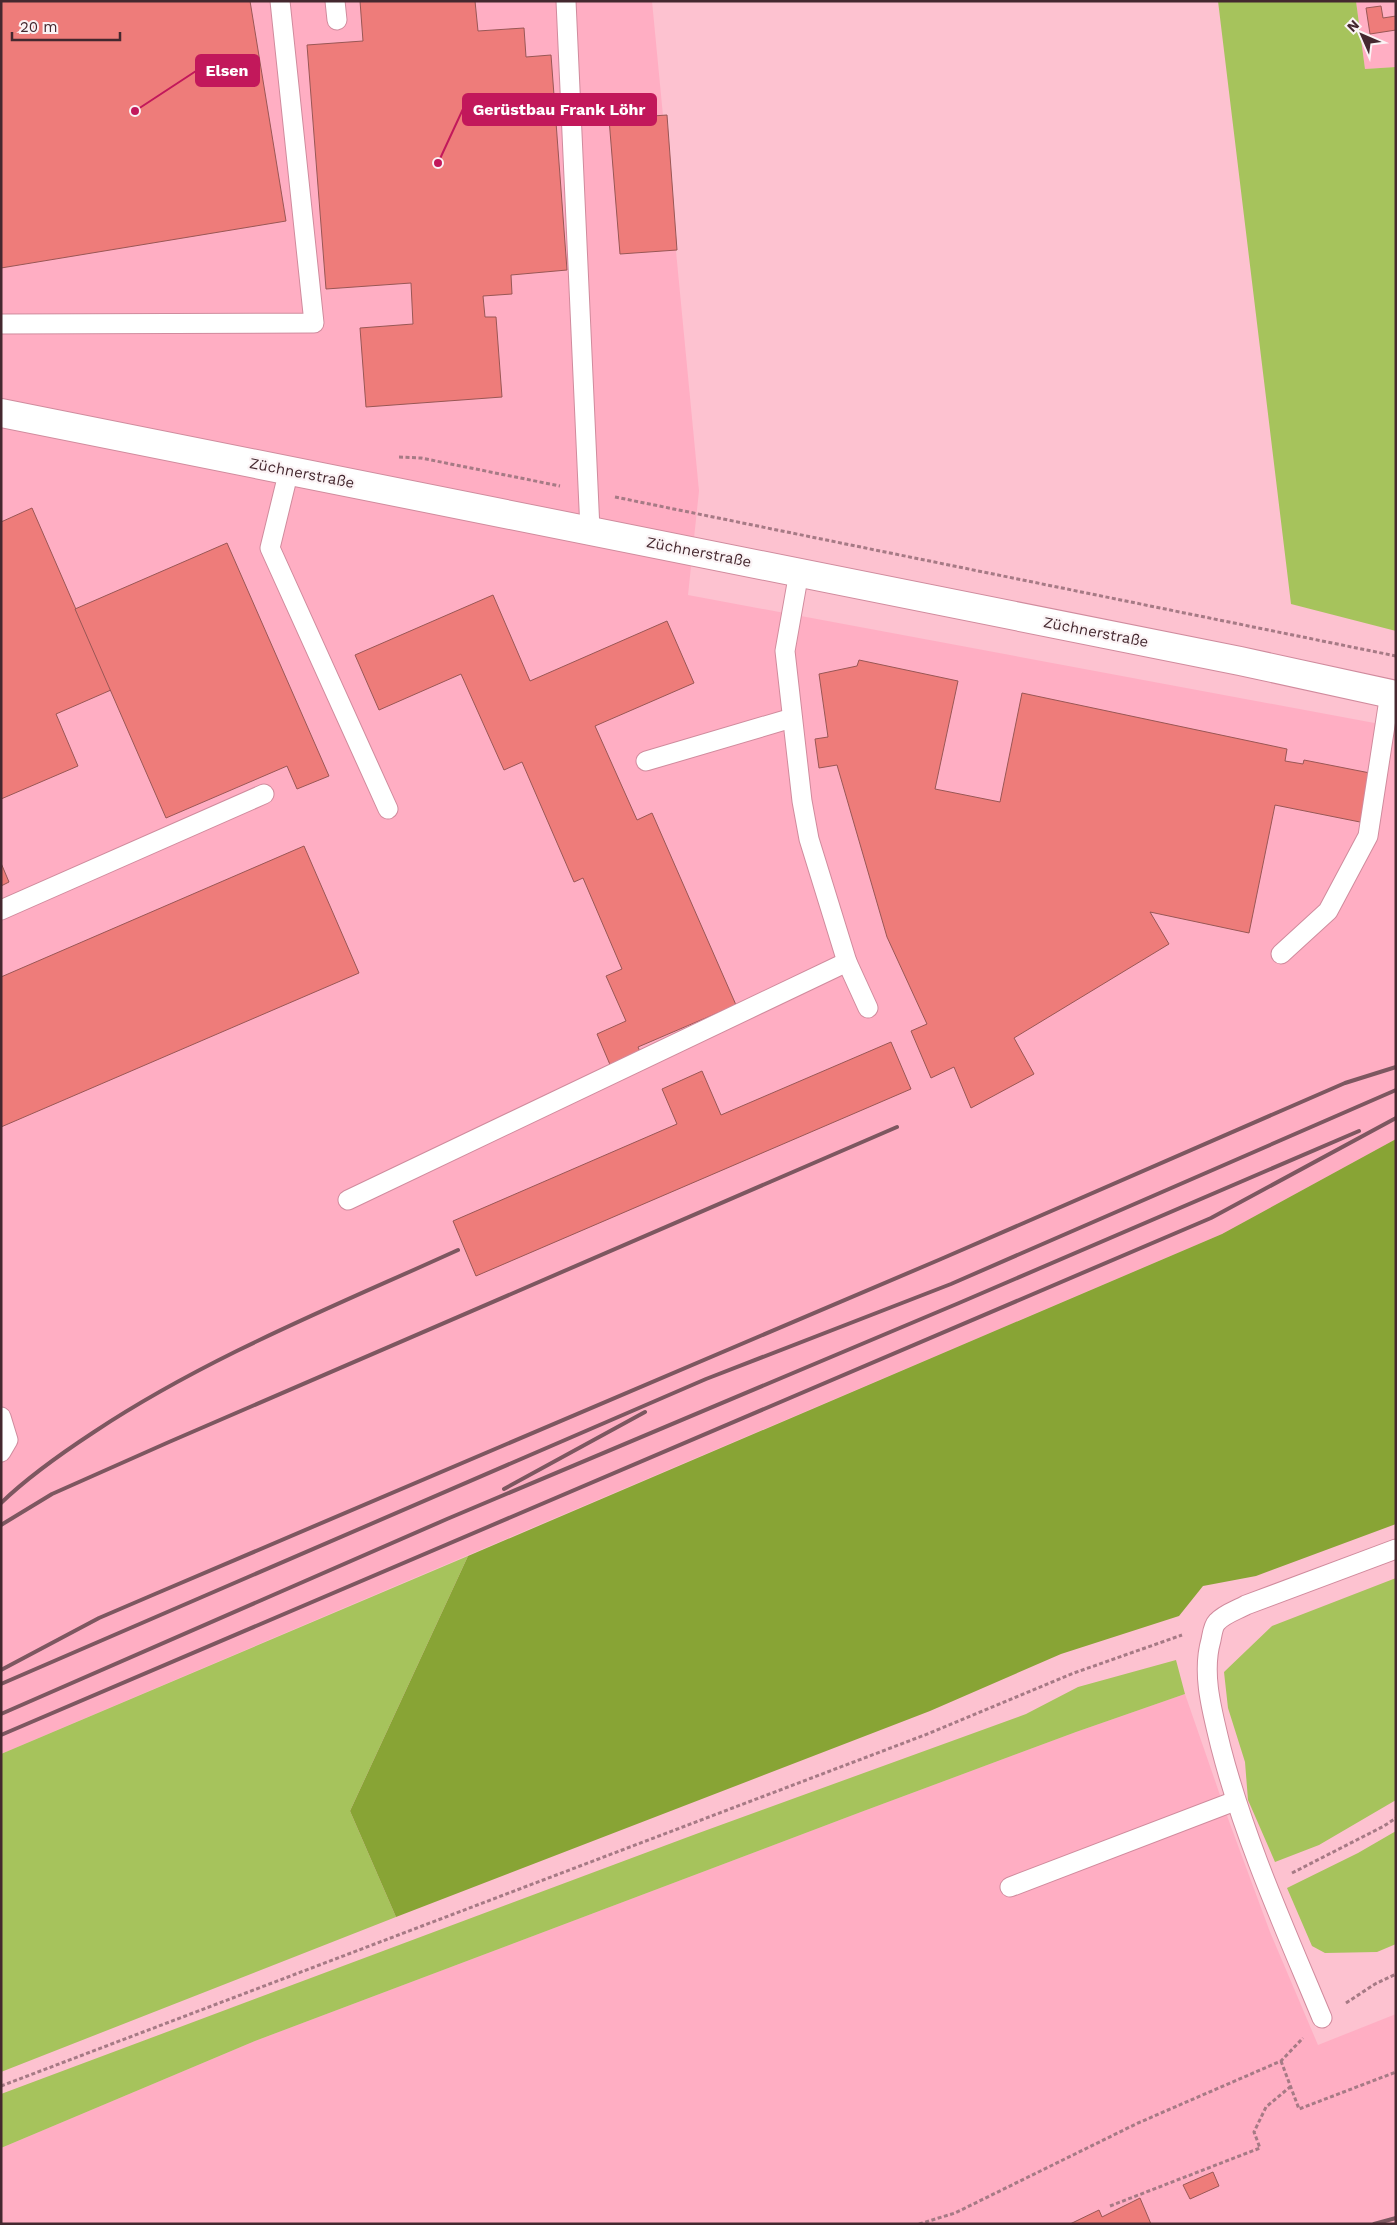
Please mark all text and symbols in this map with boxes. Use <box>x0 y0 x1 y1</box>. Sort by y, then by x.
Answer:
scale bar <box>12 10 120 42</box>
north arrow <box>1337 10 1387 60</box>
text: N <box>1343 16 1362 35</box>
text: 20 m <box>20 18 58 36</box>
callout: Elsen <box>196 55 259 86</box>
text: Elsen <box>206 61 249 80</box>
callout: Gerüstbau Frank Löhr <box>463 94 656 125</box>
text: Gerüstbau Frank Löhr <box>473 100 645 119</box>
street label: Züchnerstraße <box>248 454 356 492</box>
street label: Züchnerstraße <box>645 533 753 571</box>
street label: Züchnerstraße <box>1042 613 1150 651</box>

